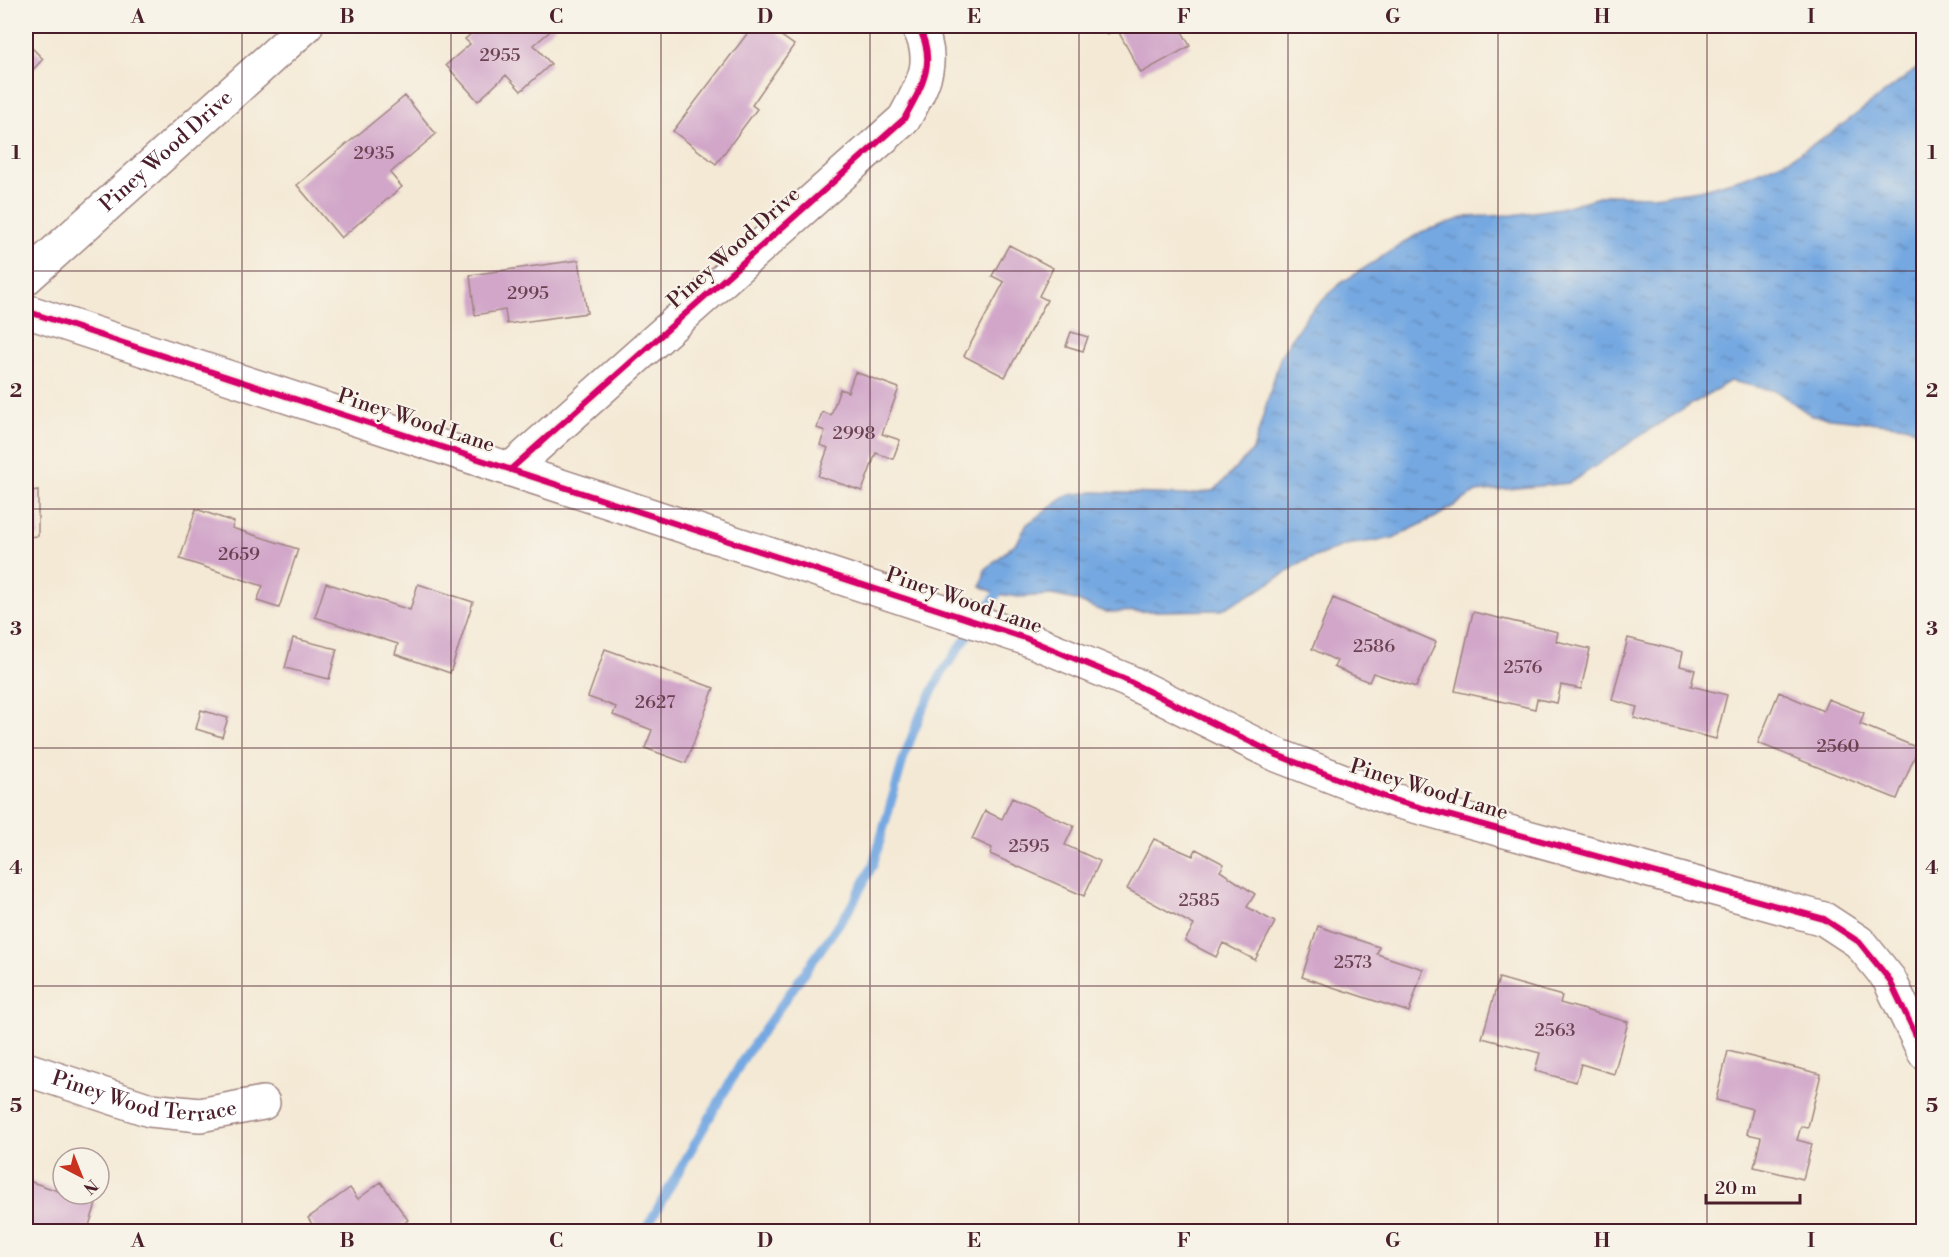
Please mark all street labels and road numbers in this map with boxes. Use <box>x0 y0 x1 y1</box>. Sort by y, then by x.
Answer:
street label: Piney Wood Drive <box>95 85 238 218</box>
street label: Piney Wood Drive <box>662 182 806 314</box>
street label: Piney Wood Lane <box>334 383 498 459</box>
street label: Piney Wood Lane <box>882 562 1046 640</box>
street label: Piney Wood Lane <box>1347 754 1511 826</box>
street label: Piney Wood Terrace <box>48 1065 239 1128</box>

